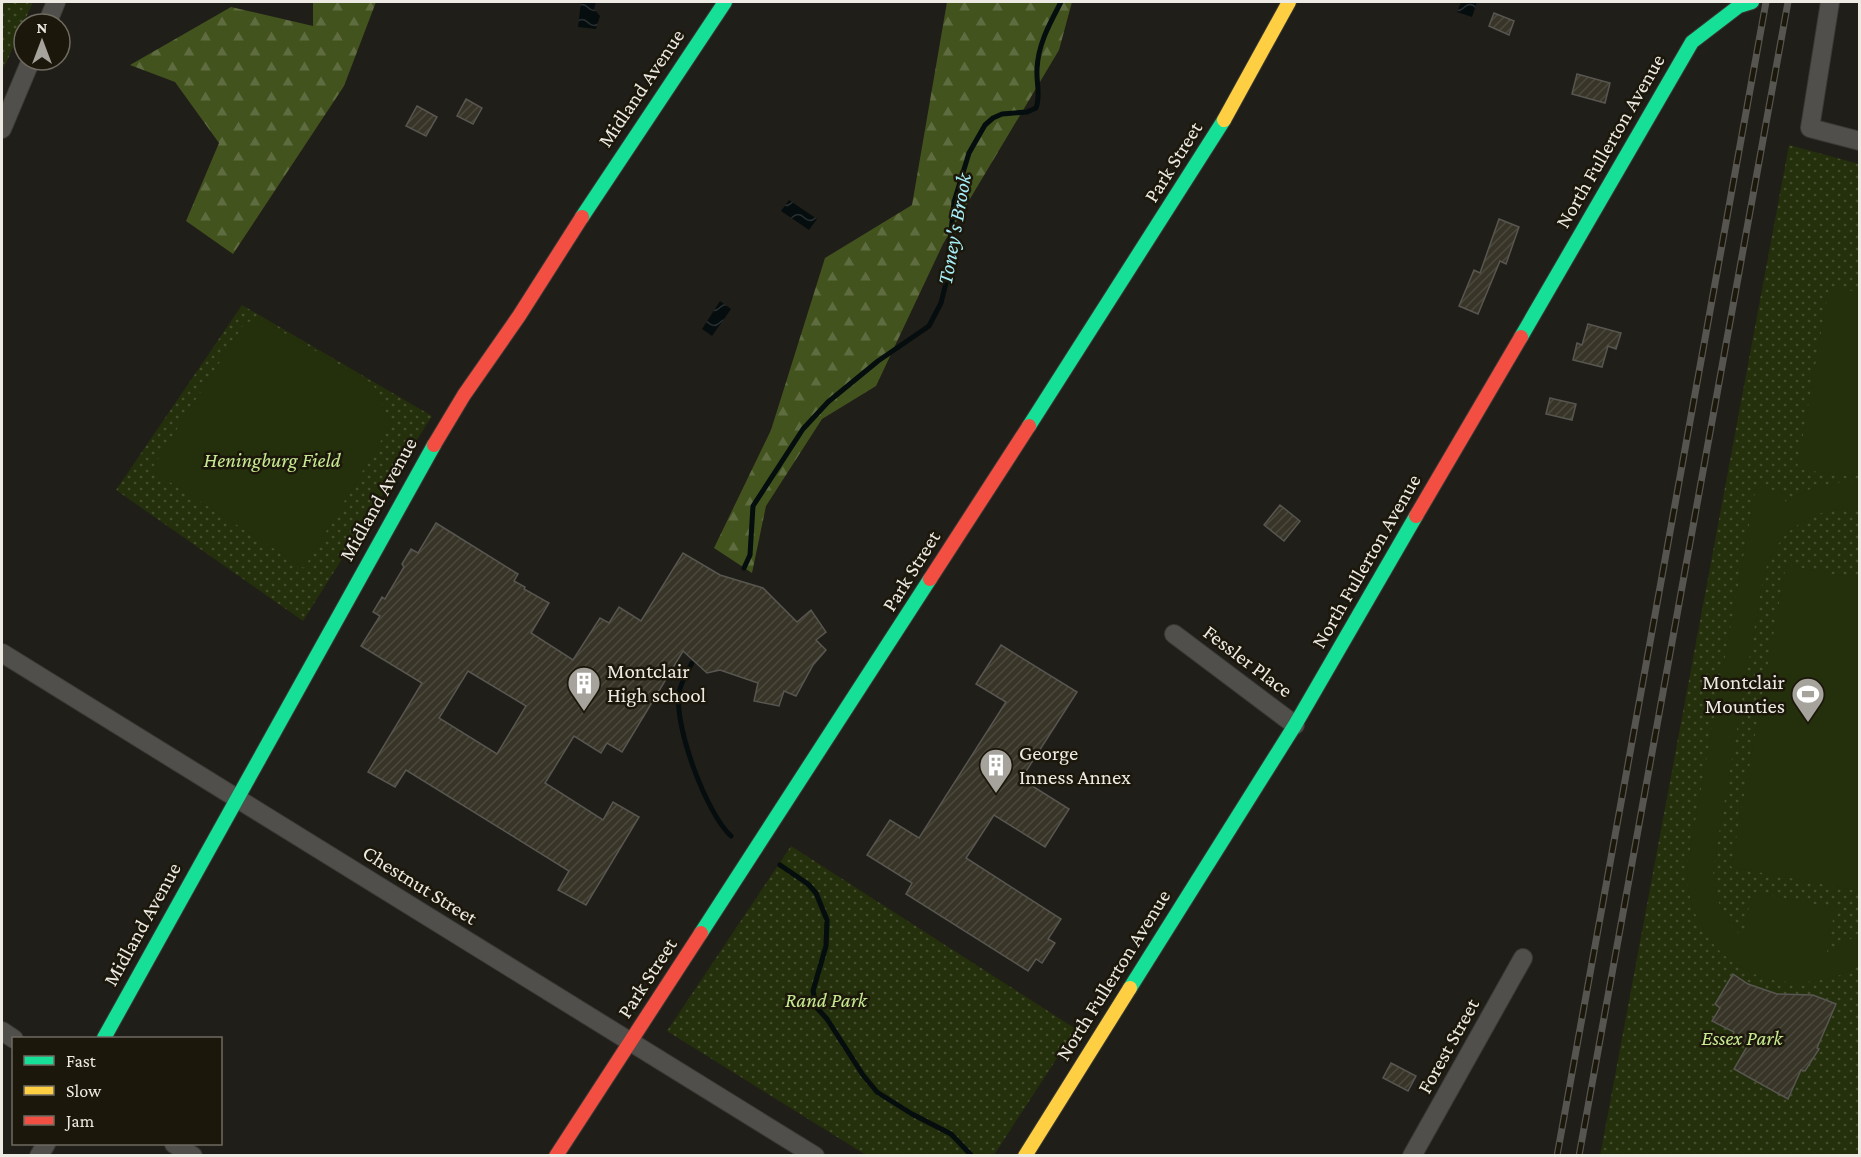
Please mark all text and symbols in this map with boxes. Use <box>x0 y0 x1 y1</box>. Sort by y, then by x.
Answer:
north arrow <box>12 12 72 72</box>
text: N <box>37 19 48 36</box>
street label: Midland Avenue <box>593 24 689 152</box>
street label: North Fullerton Avenue <box>1550 50 1670 232</box>
street label: Park Street <box>1139 116 1208 207</box>
water label: Toney's Brook <box>932 170 976 287</box>
street label: Midland Avenue <box>334 433 422 565</box>
park label: Heningburg Field <box>203 448 342 472</box>
street label: North Fullerton Avenue <box>1306 470 1426 652</box>
street label: Park Street <box>877 525 946 616</box>
street label: Fessler Place <box>1199 620 1297 702</box>
place label: Montclair High school <box>607 659 706 707</box>
building icon: Montclair High school <box>566 665 602 712</box>
place label: Montclair Mounties <box>1702 670 1786 718</box>
sports icon: Montclair Mounties <box>1790 676 1826 723</box>
place label: George Inness Annex <box>1019 741 1131 789</box>
building icon: George Inness Annex <box>978 747 1014 794</box>
street label: Chestnut Street <box>358 840 483 930</box>
street label: Midland Avenue <box>98 858 186 990</box>
street label: North Fullerton Avenue <box>1051 885 1175 1065</box>
street label: Park Street <box>612 933 682 1022</box>
park label: Rand Park <box>785 988 868 1012</box>
street label: Forest Street <box>1412 993 1484 1098</box>
park label: Essex Park <box>1701 1026 1784 1050</box>
legend <box>12 1037 222 1145</box>
text: Fast <box>66 1051 97 1071</box>
text: Slow <box>66 1081 102 1101</box>
text: Jam <box>64 1111 95 1131</box>

